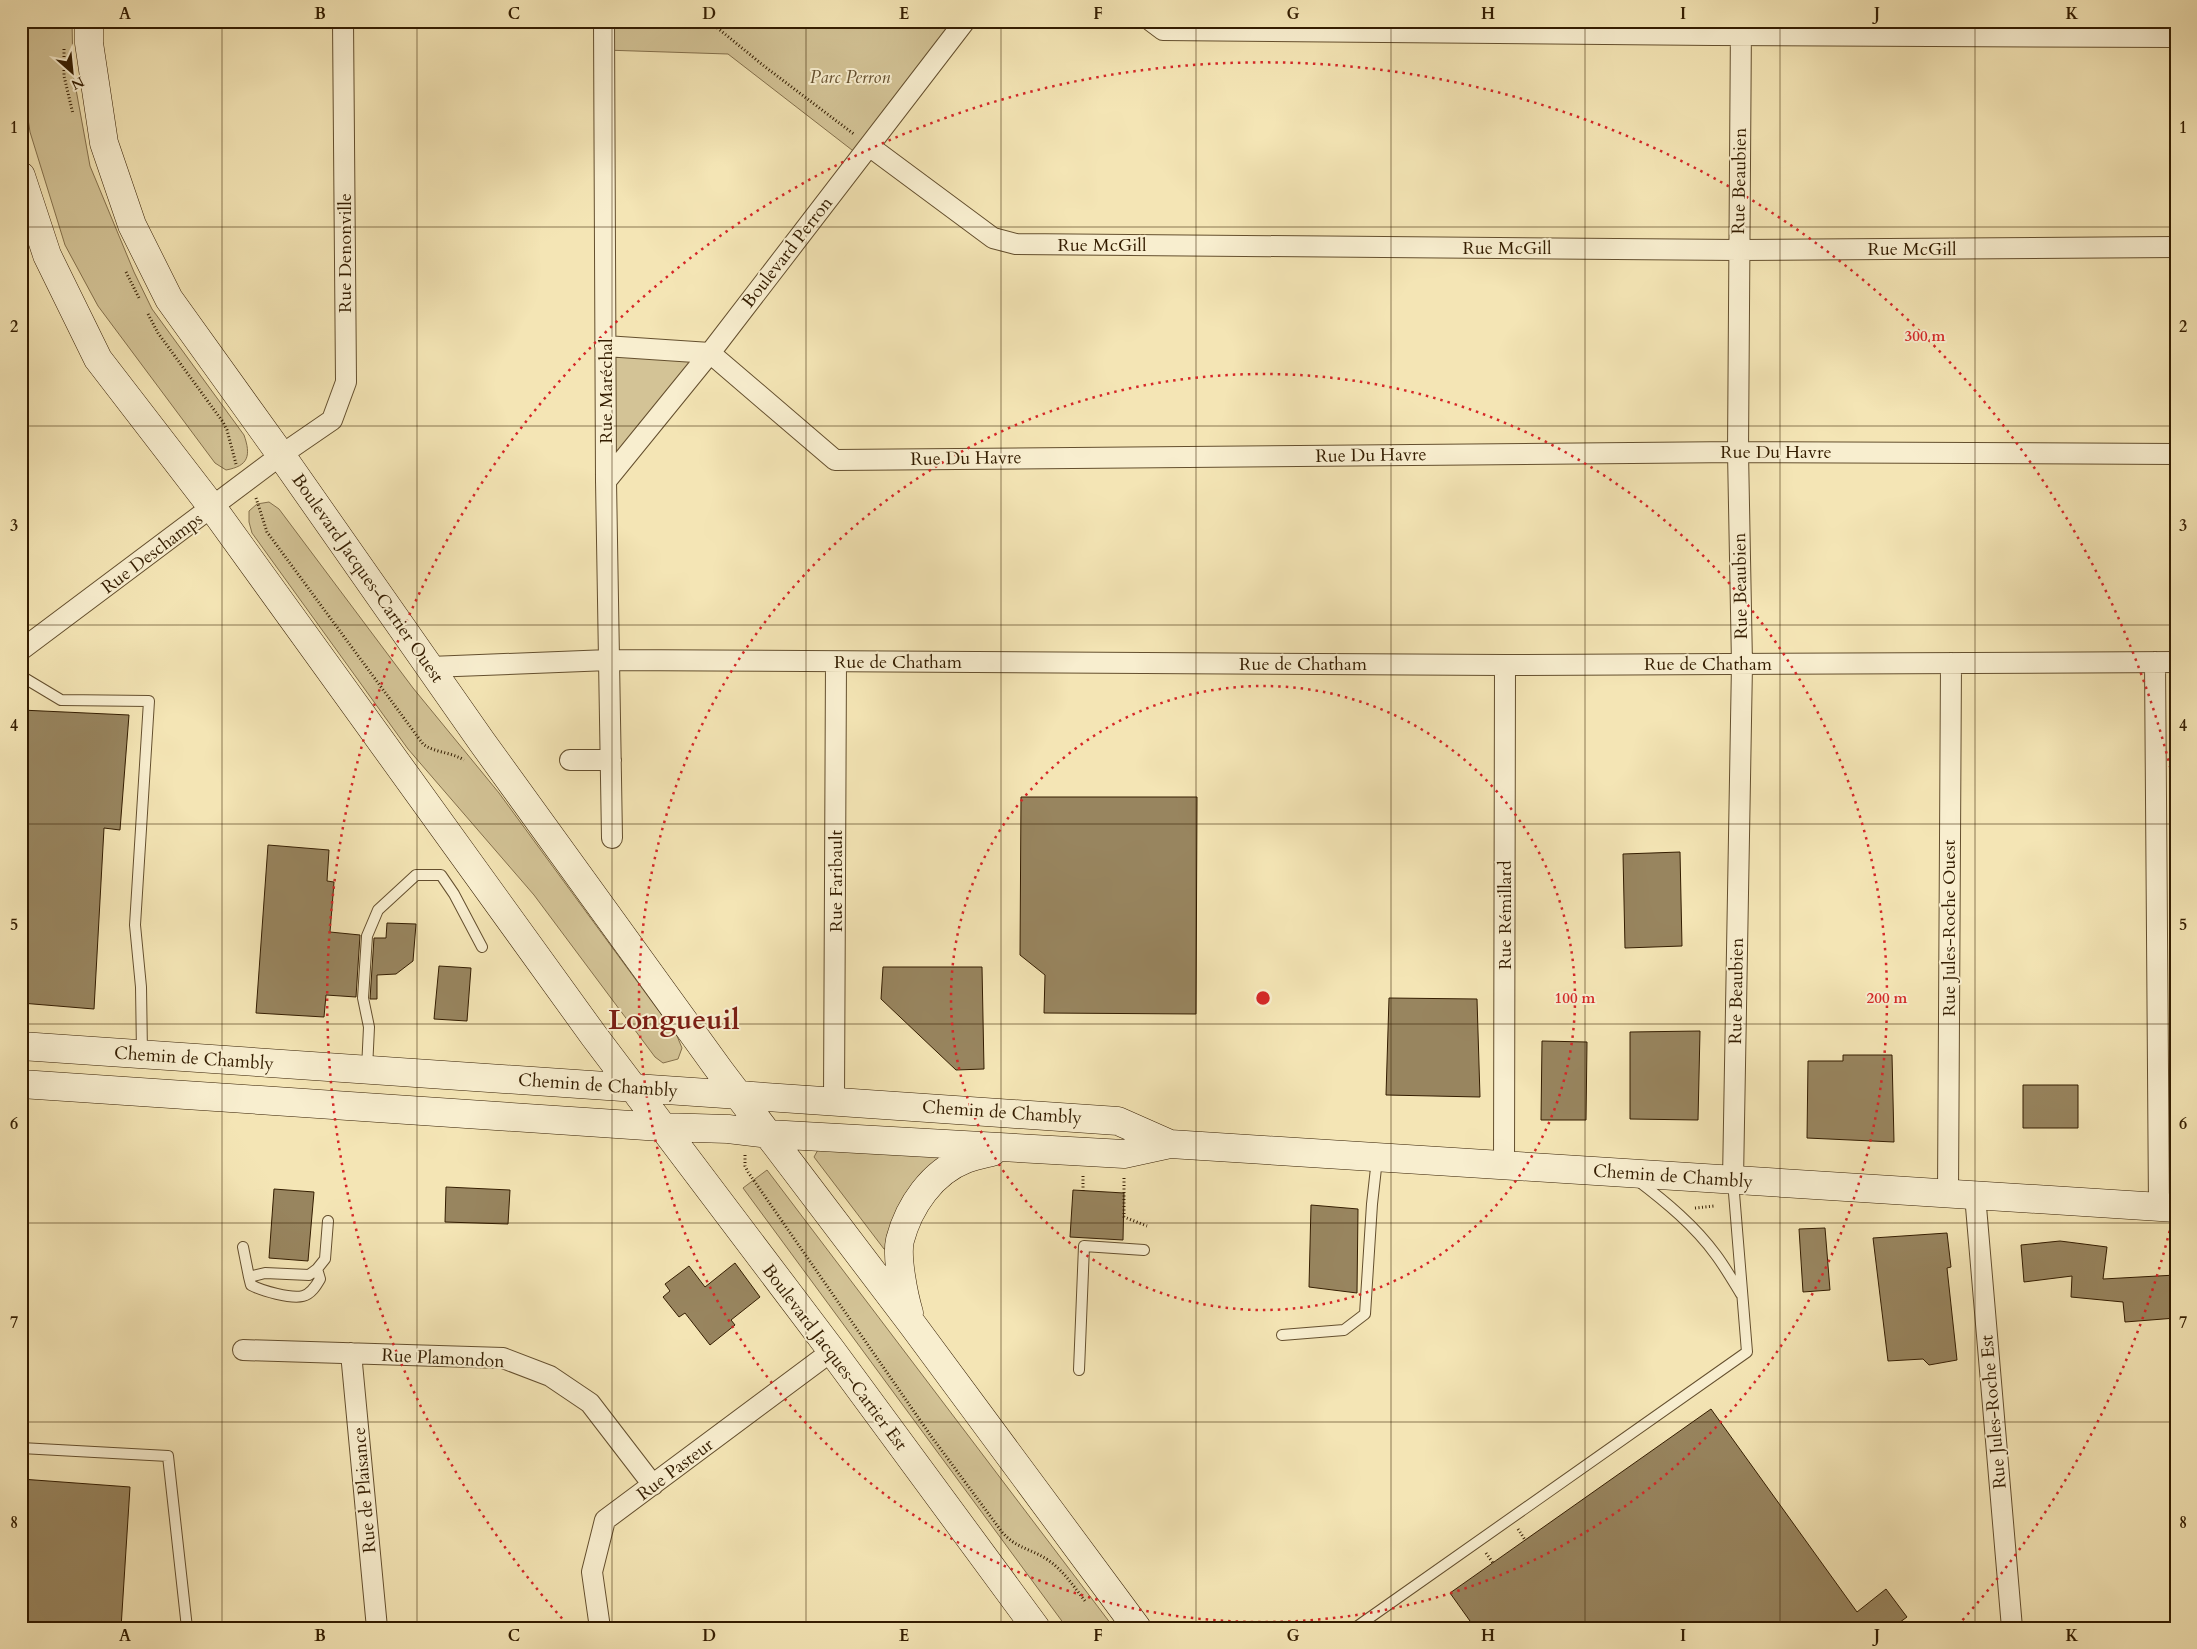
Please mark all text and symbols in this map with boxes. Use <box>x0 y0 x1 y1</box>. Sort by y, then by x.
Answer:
text: A <box>119 3 131 25</box>
text: B <box>314 3 326 25</box>
text: C <box>508 3 520 25</box>
text: D <box>702 3 716 25</box>
text: E <box>899 3 909 25</box>
text: F <box>1093 3 1103 25</box>
text: G <box>1286 3 1300 25</box>
text: H <box>1481 3 1495 25</box>
text: I <box>1680 3 1686 25</box>
text: J <box>1872 3 1880 25</box>
text: K <box>2066 3 2079 25</box>
north arrow <box>48 48 98 98</box>
park label: Parc Perron <box>810 65 890 90</box>
text: N <box>68 72 87 94</box>
text: 1 <box>10 117 18 139</box>
text: 1 <box>2179 117 2187 139</box>
street label: Rue Beaubien <box>1726 127 1753 235</box>
street label: Boulevard Perron <box>736 191 839 313</box>
street label: Rue Denonville <box>333 193 358 313</box>
street label: Rue McGill <box>1058 233 1147 258</box>
street label: Rue McGill <box>1463 236 1552 261</box>
street label: Rue McGill <box>1868 237 1957 262</box>
text: 2 <box>10 316 18 338</box>
text: 2 <box>2179 316 2187 338</box>
text: 300 m <box>1905 326 1946 346</box>
street label: Rue Maréchal <box>594 338 619 444</box>
street label: Rue Du Havre <box>1720 440 1832 465</box>
street label: Rue Du Havre <box>1315 442 1427 469</box>
street label: Rue Du Havre <box>910 445 1022 472</box>
street label: Boulevard Jacques-Cartier Ouest <box>286 469 450 688</box>
street label: Rue Deschamps <box>97 507 208 600</box>
text: 3 <box>10 515 18 537</box>
text: 3 <box>2179 515 2187 537</box>
street label: Rue Beaubien <box>1727 532 1754 639</box>
street label: Rue de Chatham <box>834 650 963 675</box>
street label: Rue de Chatham <box>1239 652 1368 677</box>
street label: Rue de Chatham <box>1644 652 1773 677</box>
text: 4 <box>10 715 18 737</box>
text: 4 <box>2179 715 2187 737</box>
street label: Rue Faribault <box>824 829 849 932</box>
street label: Rue Jules-Roche Ouest <box>1937 839 1962 1016</box>
street label: Rue Rémillard <box>1493 860 1518 970</box>
text: 5 <box>10 914 18 936</box>
text: 5 <box>2179 914 2187 936</box>
street label: Rue Beaubien <box>1723 937 1750 1045</box>
text: 100 m <box>1555 988 1596 1008</box>
text: 200 m <box>1867 988 1908 1008</box>
centre of rings <box>1254 989 1272 1007</box>
district label: Longueuil <box>608 1001 740 1039</box>
street label: Chemin de Chambly <box>113 1040 275 1077</box>
street label: Chemin de Chambly <box>517 1067 679 1104</box>
street label: Chemin de Chambly <box>921 1094 1083 1131</box>
text: 6 <box>10 1113 18 1135</box>
text: 6 <box>2179 1113 2187 1135</box>
street label: Chemin de Chambly <box>1592 1158 1754 1195</box>
street label: Boulevard Jacques-Cartier Est <box>756 1259 913 1456</box>
text: 7 <box>10 1312 18 1334</box>
text: 7 <box>2179 1312 2187 1334</box>
street label: Rue Jules-Roche Est <box>1974 1334 2013 1490</box>
street label: Rue Plamondon <box>381 1343 506 1374</box>
street label: Rue de Plaisance <box>347 1426 382 1554</box>
street label: Rue Pasteur <box>632 1432 719 1506</box>
text: 8 <box>10 1512 18 1534</box>
text: 8 <box>2179 1512 2187 1534</box>
text: A <box>119 1625 131 1647</box>
text: B <box>314 1625 326 1647</box>
text: C <box>508 1625 520 1647</box>
text: D <box>702 1625 716 1647</box>
text: E <box>899 1625 909 1647</box>
text: F <box>1093 1625 1103 1647</box>
text: G <box>1286 1625 1300 1647</box>
text: H <box>1481 1625 1495 1647</box>
text: I <box>1680 1625 1686 1647</box>
text: J <box>1872 1625 1880 1647</box>
text: K <box>2066 1625 2079 1647</box>

